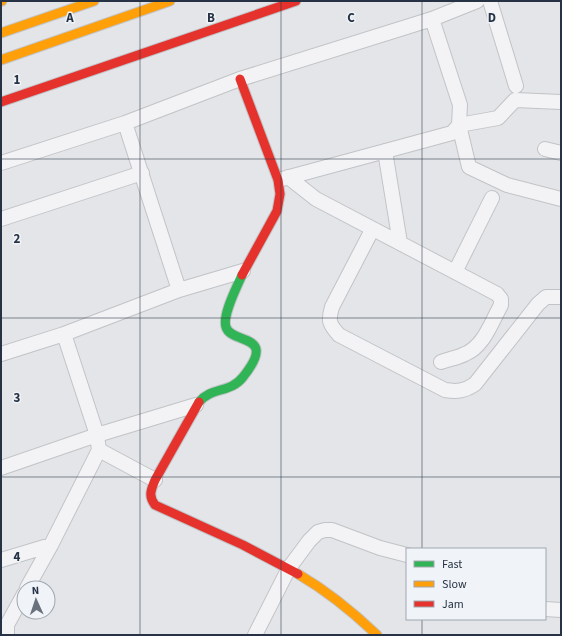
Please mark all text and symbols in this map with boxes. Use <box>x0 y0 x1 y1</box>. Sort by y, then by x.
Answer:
text: A <box>65 9 74 27</box>
text: B <box>207 9 215 27</box>
text: C <box>347 9 355 27</box>
text: D <box>488 9 496 27</box>
text: 1 <box>14 71 21 89</box>
text: 2 <box>14 230 21 248</box>
text: 3 <box>14 389 21 407</box>
text: 4 <box>14 548 21 566</box>
legend <box>406 548 546 620</box>
text: Fast <box>442 556 462 573</box>
text: Slow <box>442 576 467 593</box>
north arrow <box>16 580 56 620</box>
text: N <box>31 583 40 598</box>
text: Jam <box>442 596 464 613</box>

